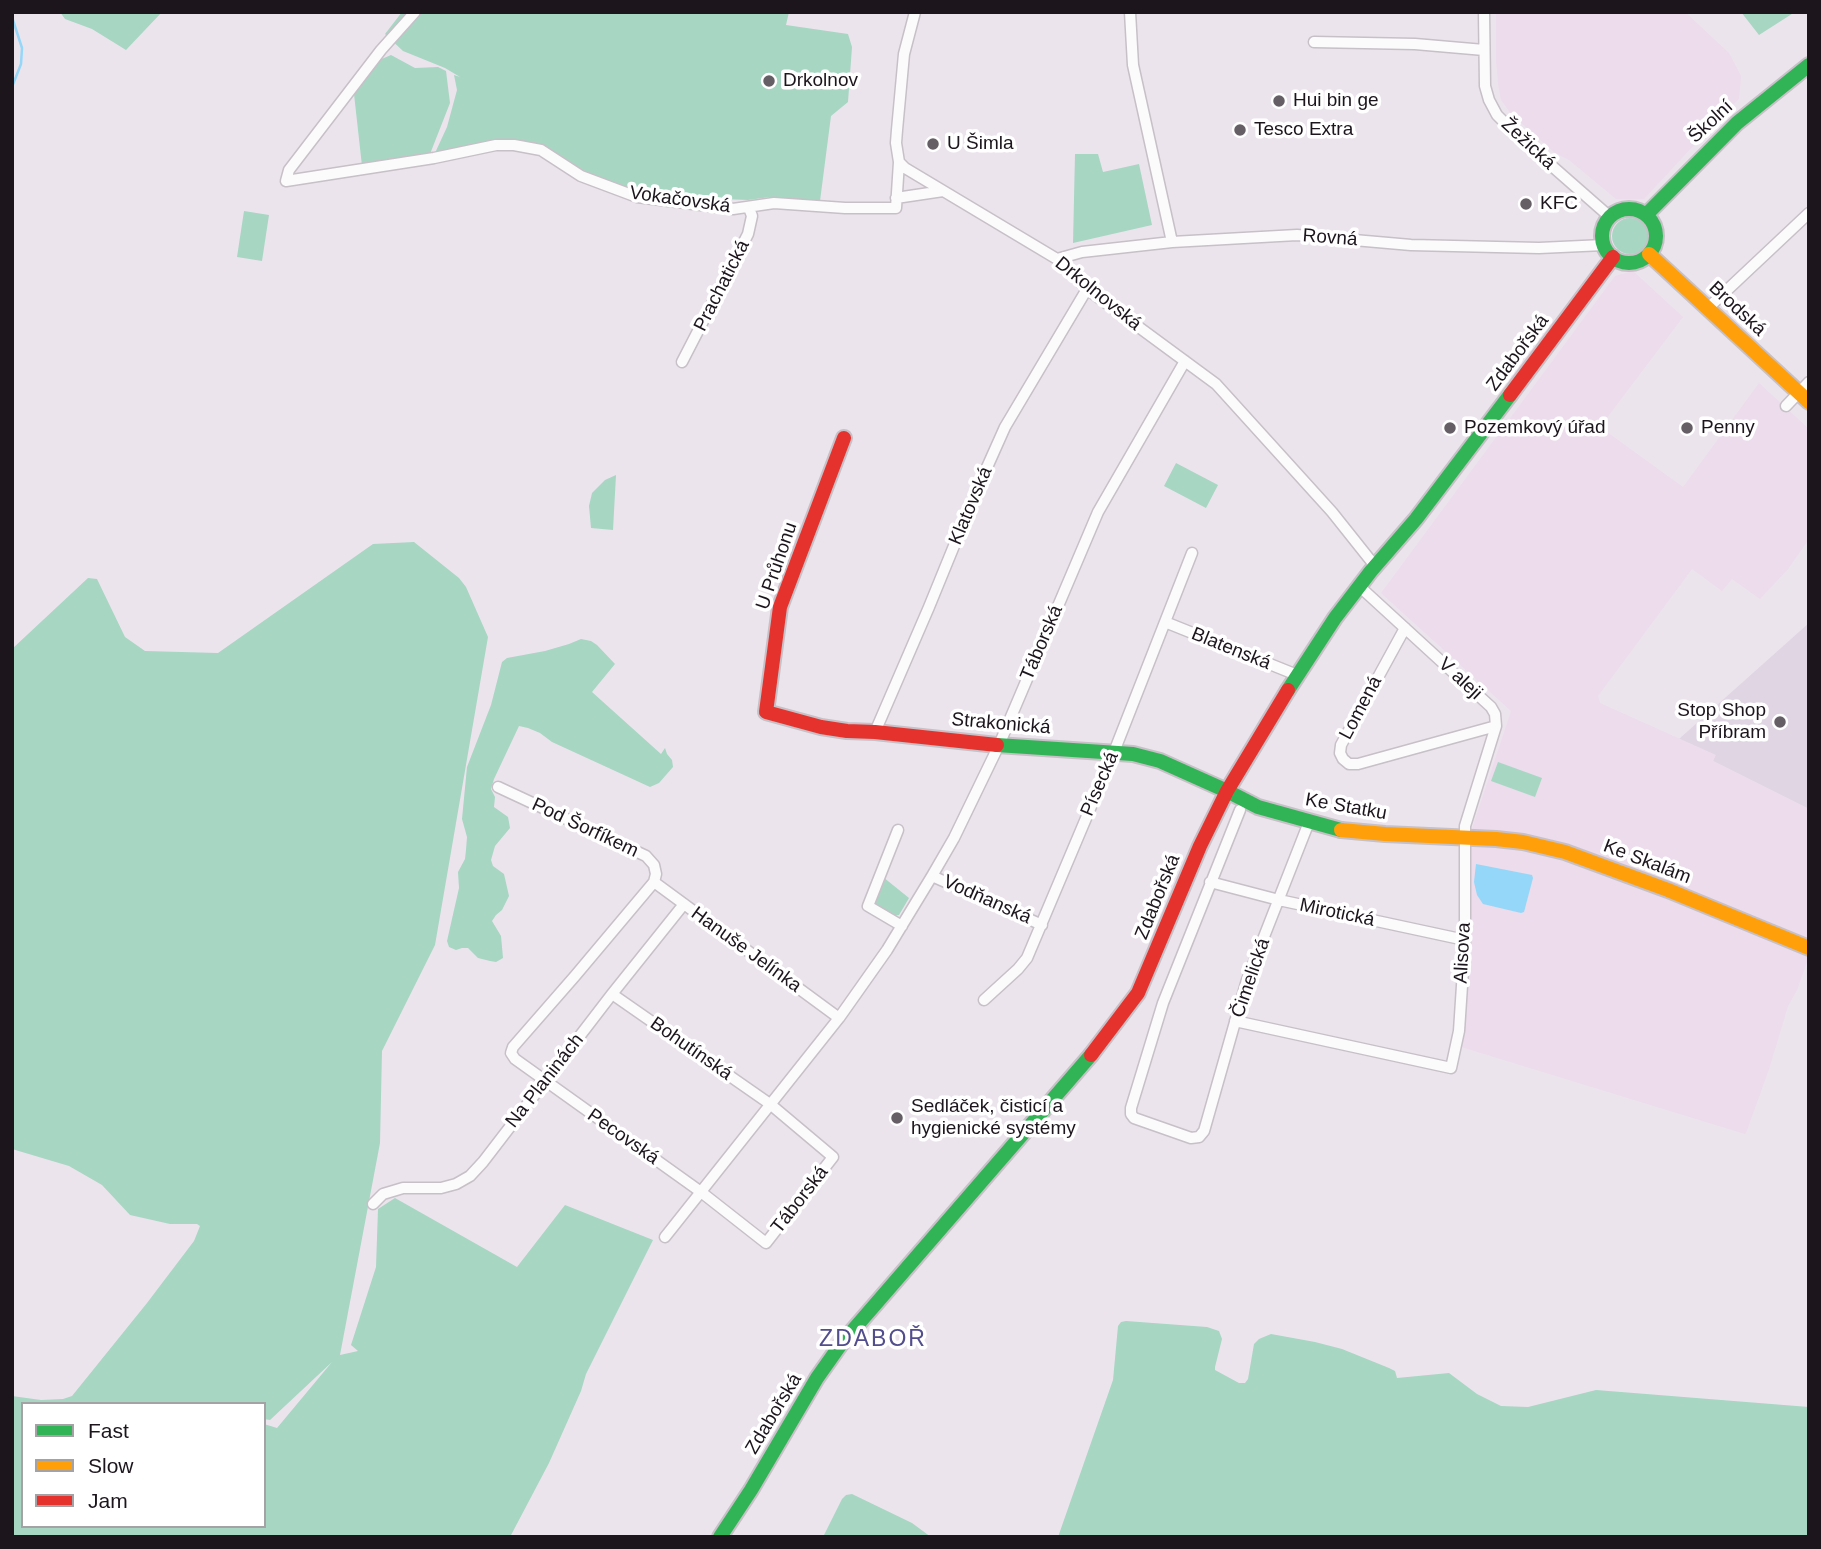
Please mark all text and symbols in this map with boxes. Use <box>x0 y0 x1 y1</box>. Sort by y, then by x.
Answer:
place label: Drkolnov <box>783 70 858 92</box>
marker: Drkolnov <box>761 73 777 89</box>
place label: Hui bin ge <box>1293 90 1379 112</box>
marker: Hui bin ge <box>1271 93 1287 109</box>
street label: Školní <box>1684 96 1738 148</box>
street label: Žežická <box>1496 113 1560 175</box>
place label: Tesco Extra <box>1254 119 1353 141</box>
marker: Tesco Extra <box>1232 122 1248 138</box>
place label: U Šimla <box>947 133 1014 155</box>
marker: U Šimla <box>925 136 941 152</box>
street label: Vokačovská <box>628 182 732 218</box>
place label: KFC <box>1540 193 1578 215</box>
marker: KFC <box>1518 196 1534 212</box>
street label: Rovná <box>1302 225 1358 251</box>
street label: Prachatická <box>689 237 755 335</box>
street label: Drkolnovská <box>1050 252 1146 336</box>
street label: Brodská <box>1704 277 1770 341</box>
street label: Zdabořská <box>1482 310 1554 396</box>
place label: Pozemkový úřad <box>1464 417 1606 439</box>
place label: Penny <box>1701 417 1755 439</box>
marker: Pozemkový úřad <box>1442 420 1458 436</box>
marker: Penny <box>1679 420 1695 436</box>
street label: Klatovská <box>944 464 998 548</box>
street label: U Průhonu <box>751 519 803 613</box>
street label: Táborská <box>1016 602 1068 684</box>
street label: Blatenská <box>1188 623 1274 675</box>
street label: V aleji <box>1433 653 1487 705</box>
street label: Lomená <box>1335 672 1387 744</box>
place label: Stop Shop Příbram <box>1677 700 1766 744</box>
street label: Strakonická <box>951 708 1051 740</box>
marker: Stop Shop Příbram <box>1772 714 1788 730</box>
street label: Písecká <box>1076 748 1124 820</box>
street label: Ke Statku <box>1303 789 1389 825</box>
street label: Pod Šorfíkem <box>528 793 642 863</box>
street label: Ke Skalám <box>1600 835 1694 889</box>
street label: Zdabořská <box>1131 851 1185 943</box>
street label: Vodňanská <box>939 870 1035 930</box>
street label: Mirotická <box>1297 894 1377 932</box>
street label: Hanuše Jelínka <box>686 902 806 998</box>
street label: Alisova <box>1450 922 1476 984</box>
street label: Čimelická <box>1227 935 1275 1021</box>
street label: Bohutínská <box>646 1012 736 1086</box>
street label: Na Planinách <box>501 1029 589 1133</box>
place label: Sedláček, čisticí a hygienické systémy <box>911 1096 1076 1140</box>
street label: Pecovská <box>583 1104 663 1170</box>
marker: Sedláček, čisticí a hygienické systémy <box>889 1110 905 1126</box>
street label: Táborská <box>767 1162 833 1238</box>
district label: ZDABOŘ <box>820 1326 926 1354</box>
street label: Zdabořská <box>741 1370 807 1458</box>
legend <box>21 1402 266 1528</box>
text: Fast <box>88 1419 129 1442</box>
text: Slow <box>88 1454 134 1477</box>
text: Jam <box>88 1489 128 1512</box>

